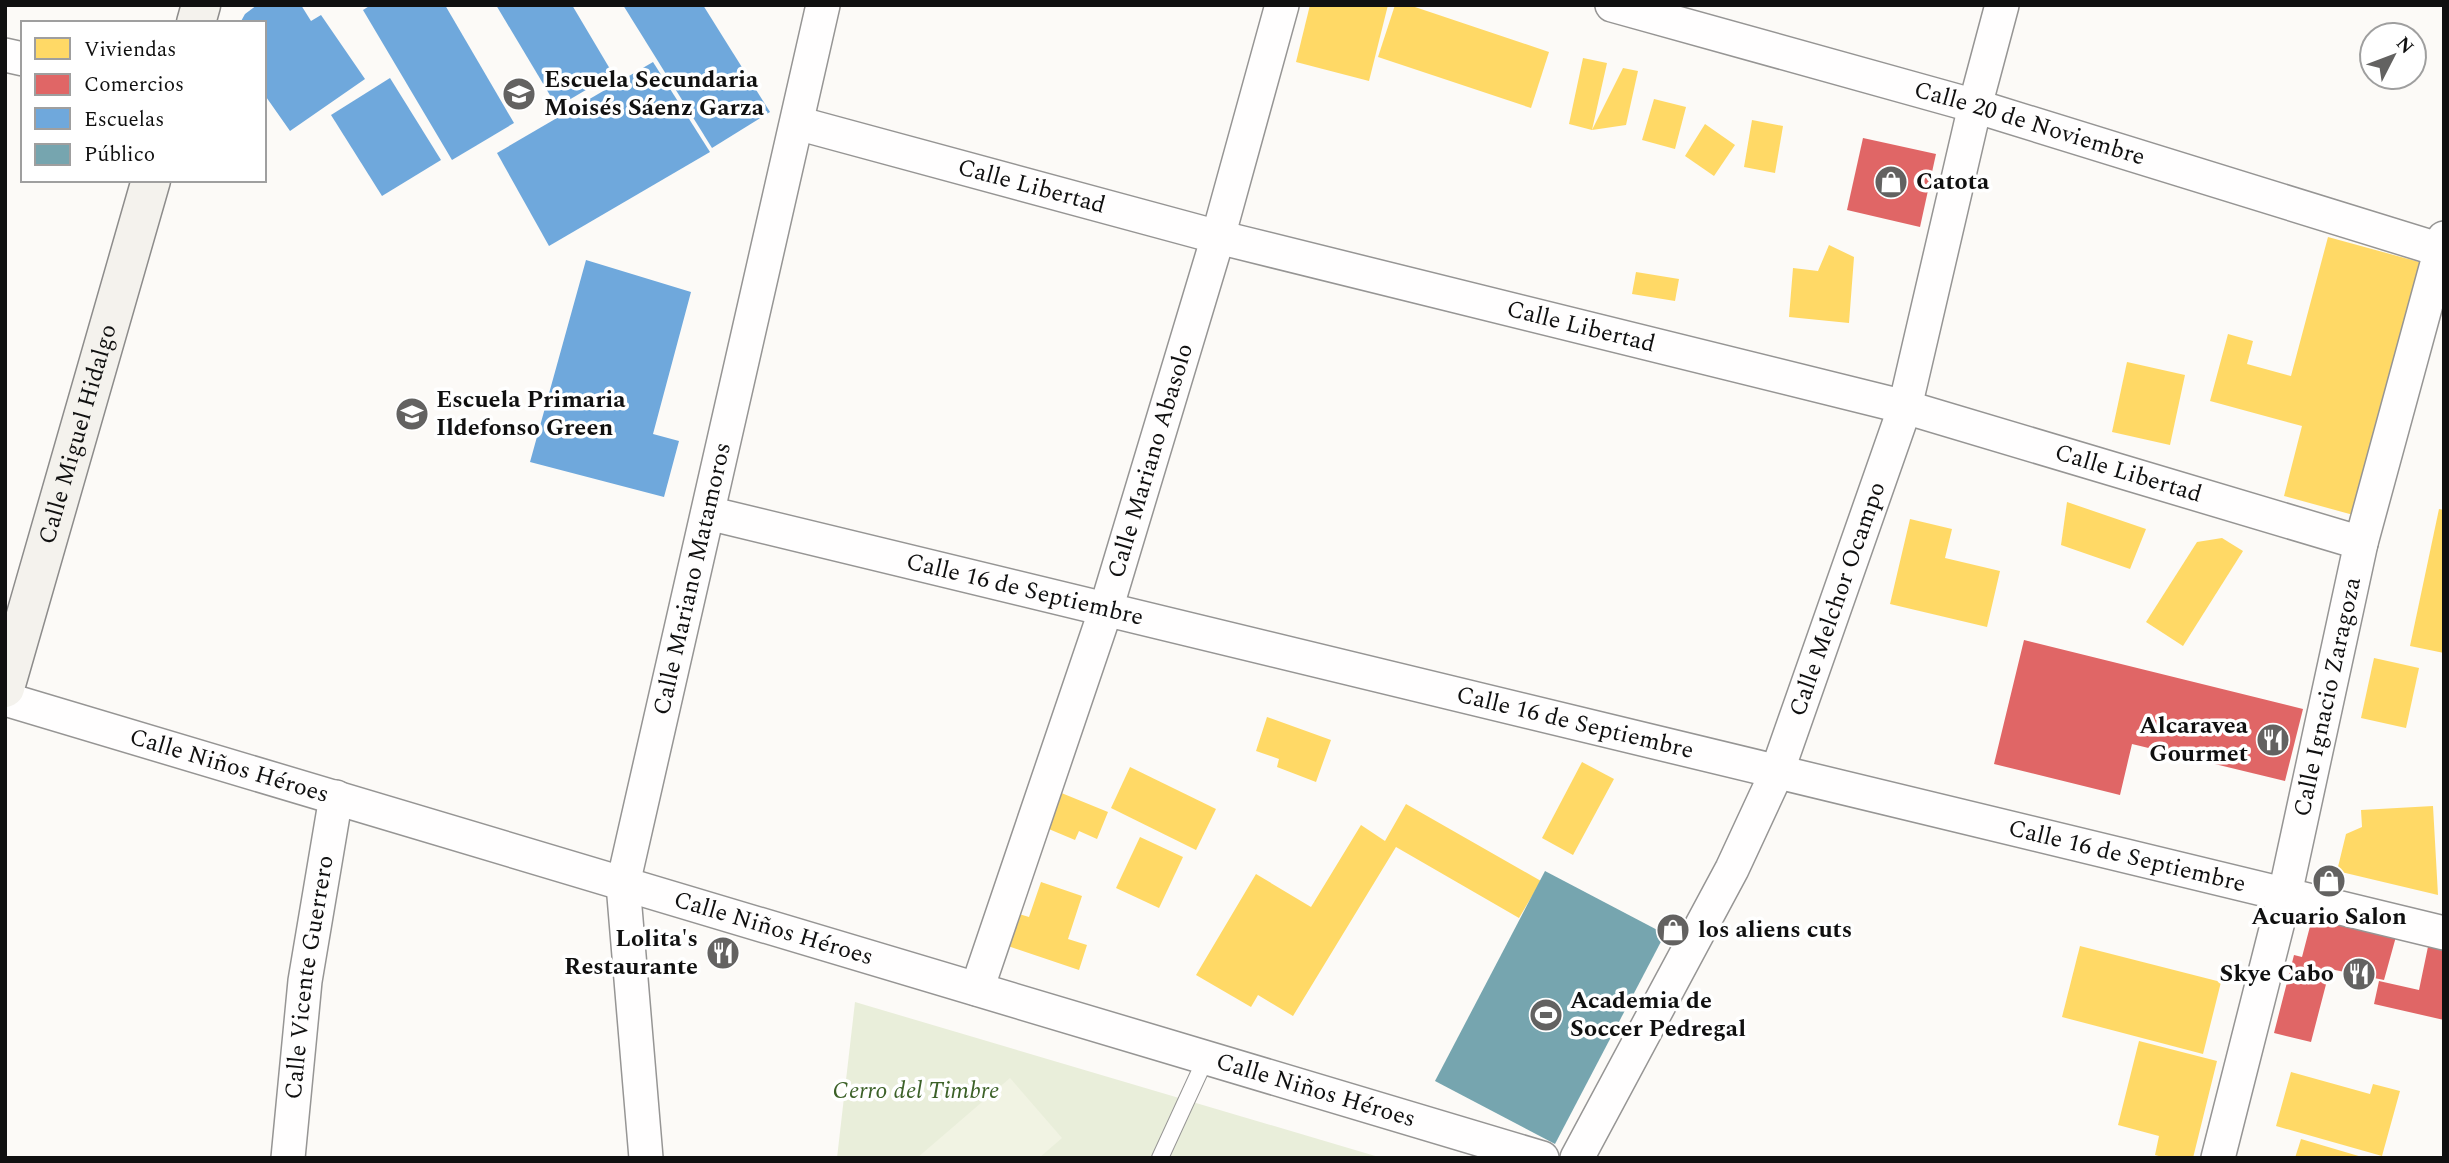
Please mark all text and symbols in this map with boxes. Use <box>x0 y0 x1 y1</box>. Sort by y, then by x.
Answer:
legend <box>21 21 266 182</box>
north arrow <box>2358 21 2428 91</box>
text: N <box>2389 30 2420 61</box>
text: Viviendas <box>84 34 176 66</box>
place label: Escuela Secundaria Moisés Sáenz Garza <box>544 62 765 126</box>
text: Comercios <box>84 69 184 101</box>
street label: Calle 20 de Noviembre <box>1910 72 2149 175</box>
school or university icon: Escuela Secundaria Moisés Sáenz Garza <box>500 75 538 113</box>
text: Escuelas <box>84 104 164 136</box>
text: Público <box>84 139 155 171</box>
street label: Calle Libertad <box>954 149 1110 224</box>
shop icon: Catota <box>1872 163 1910 201</box>
place label: Catota <box>1916 164 1990 200</box>
street label: Calle Libertad <box>1503 291 1659 363</box>
street label: Calle Miguel Hidalgo <box>29 320 127 549</box>
street label: Calle Mariano Abasolo <box>1098 339 1203 583</box>
place label: Escuela Primaria Ildefonso Green <box>436 382 626 446</box>
school or university icon: Escuela Primaria Ildefonso Green <box>393 395 431 433</box>
street label: Calle Libertad <box>2050 435 2206 513</box>
street label: Calle Mariano Matamoros <box>644 439 741 719</box>
street label: Calle Melchor Ocampo <box>1780 477 1895 721</box>
street label: Calle 16 de Septiembre <box>903 544 1147 636</box>
street label: Calle Ignacio Zaragoza <box>2284 574 2371 820</box>
street label: Calle 16 de Septiembre <box>1453 677 1697 769</box>
place label: Alcaravea Gourmet <box>2139 708 2249 772</box>
street label: Calle Niños Héroes <box>125 719 333 813</box>
restaurant icon: Alcaravea Gourmet <box>2254 721 2292 759</box>
street label: Calle 16 de Septiembre <box>2005 810 2249 902</box>
street label: Calle Vicente Guerrero <box>276 853 344 1101</box>
shop icon: Acuario Salon <box>2310 862 2348 900</box>
street label: Calle Niños Héroes <box>669 882 878 975</box>
place label: Acuario Salon <box>2251 899 2407 935</box>
shop icon: los aliens cuts <box>1654 911 1692 949</box>
place label: los aliens cuts <box>1698 912 1852 948</box>
place label: Lolita's Restaurante <box>564 921 698 985</box>
restaurant icon: Lolita's Restaurante <box>704 934 742 972</box>
restaurant icon: Skye Cabo <box>2340 955 2378 993</box>
place label: Skye Cabo <box>2220 956 2334 992</box>
place label: Academia de Soccer Pedregal <box>1570 983 1746 1047</box>
sports icon: Academia de Soccer Pedregal <box>1527 996 1565 1034</box>
street label: Calle Niños Héroes <box>1212 1044 1420 1137</box>
park label: Cerro del Timbre <box>833 1073 999 1109</box>

